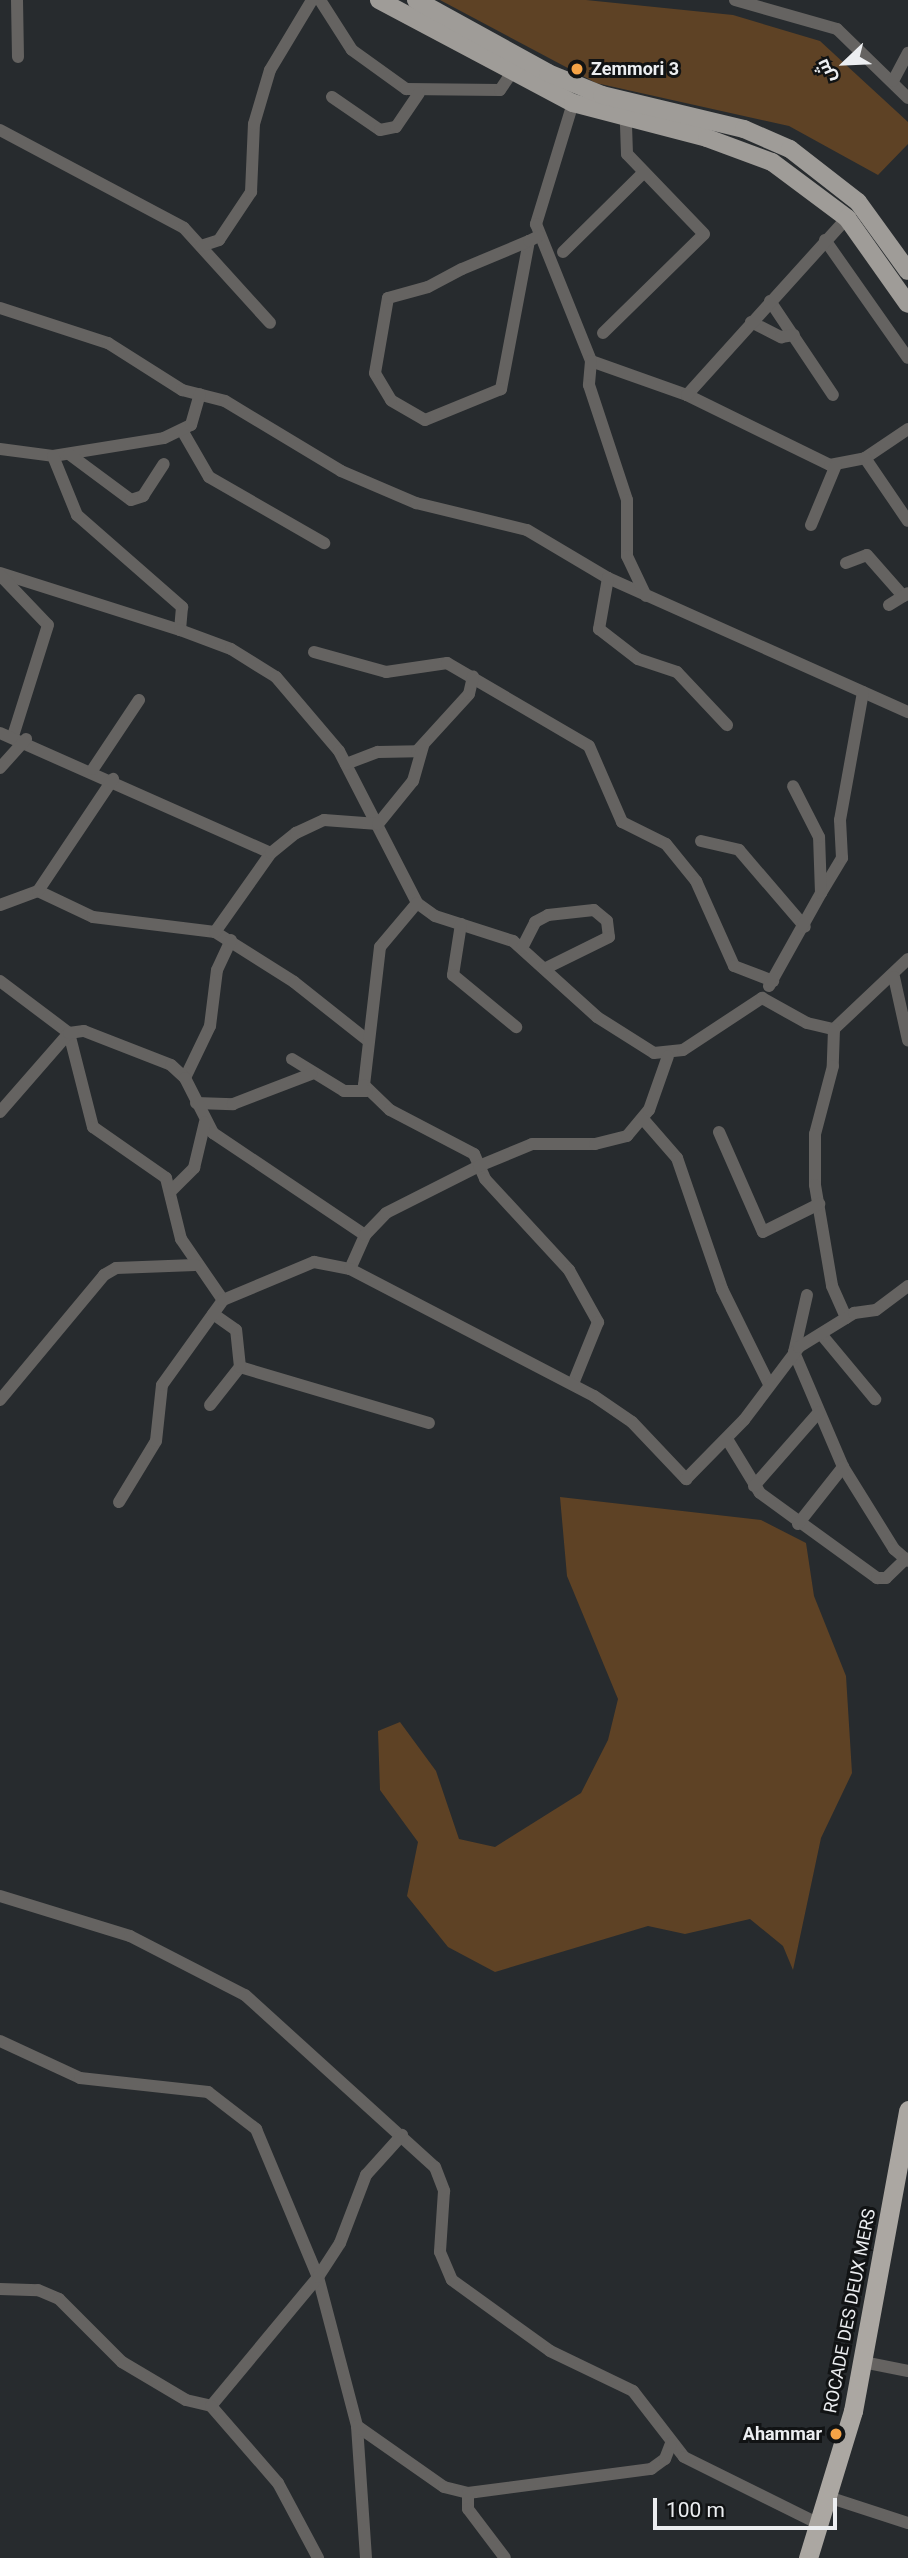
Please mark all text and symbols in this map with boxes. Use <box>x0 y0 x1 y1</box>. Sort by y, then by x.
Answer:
north arrow <box>810 28 880 98</box>
text: ش <box>810 56 841 87</box>
place label: Zemmori 3 <box>591 58 679 80</box>
marker: Zemmori 3 <box>569 61 585 77</box>
street label: ROCADE DES DEUX MERS <box>820 2207 880 2415</box>
place label: Ahammar <box>743 2423 822 2445</box>
marker: Ahammar <box>828 2426 844 2442</box>
scale bar <box>656 2484 840 2528</box>
text: 100 m <box>666 2498 725 2522</box>

